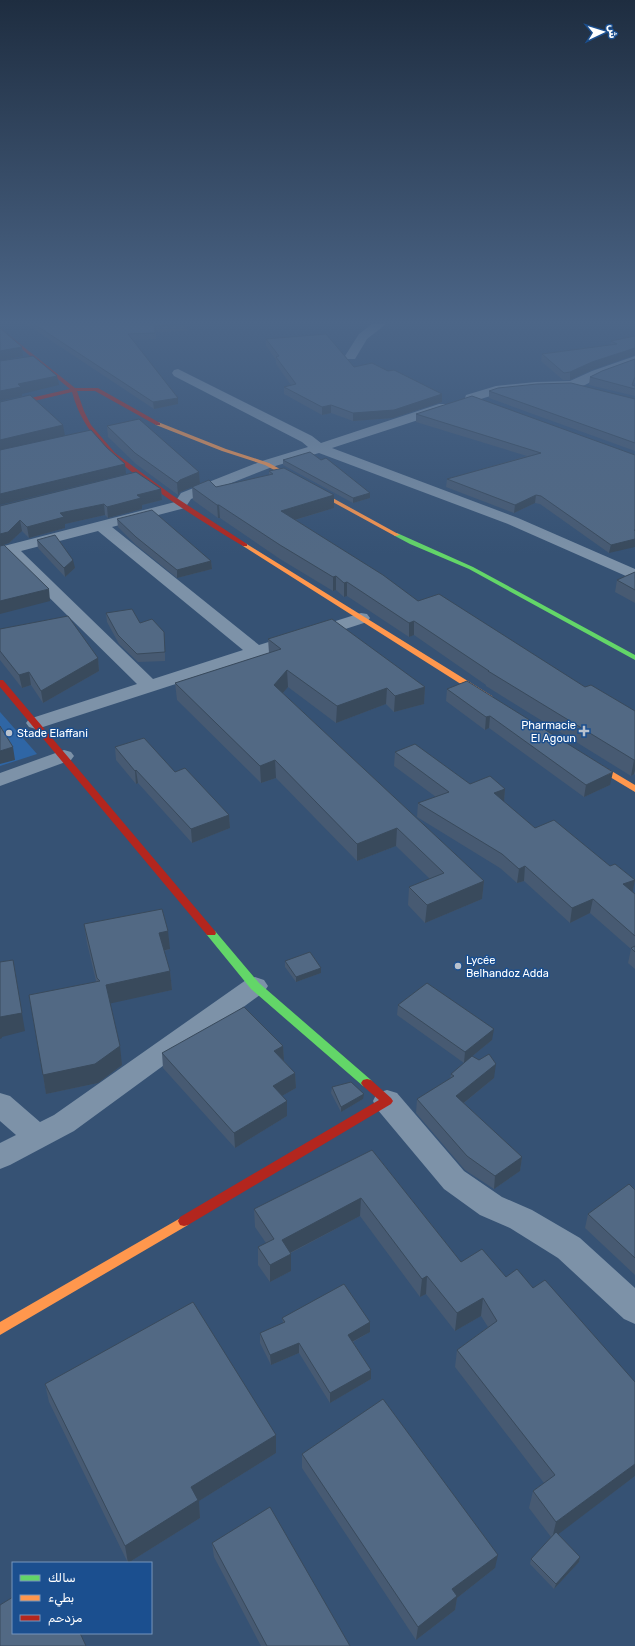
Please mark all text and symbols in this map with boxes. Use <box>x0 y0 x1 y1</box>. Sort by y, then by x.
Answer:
north arrow <box>583 12 623 52</box>
text: ش <box>606 24 619 39</box>
place label: Pharmacie El Agoun <box>521 719 576 745</box>
marker: Pharmacie El Agoun <box>579 726 589 736</box>
place label: Stade Elaffani <box>17 727 88 740</box>
marker: Stade Elaffani <box>4 728 14 738</box>
place label: Lycée Belhandoz Adda <box>466 954 549 980</box>
marker: Lycée Belhandoz Adda <box>453 961 463 971</box>
legend <box>12 1562 152 1634</box>
text: سالك <box>48 1571 76 1585</box>
text: بطيء <box>48 1591 74 1607</box>
text: مزدحم <box>48 1611 83 1626</box>

